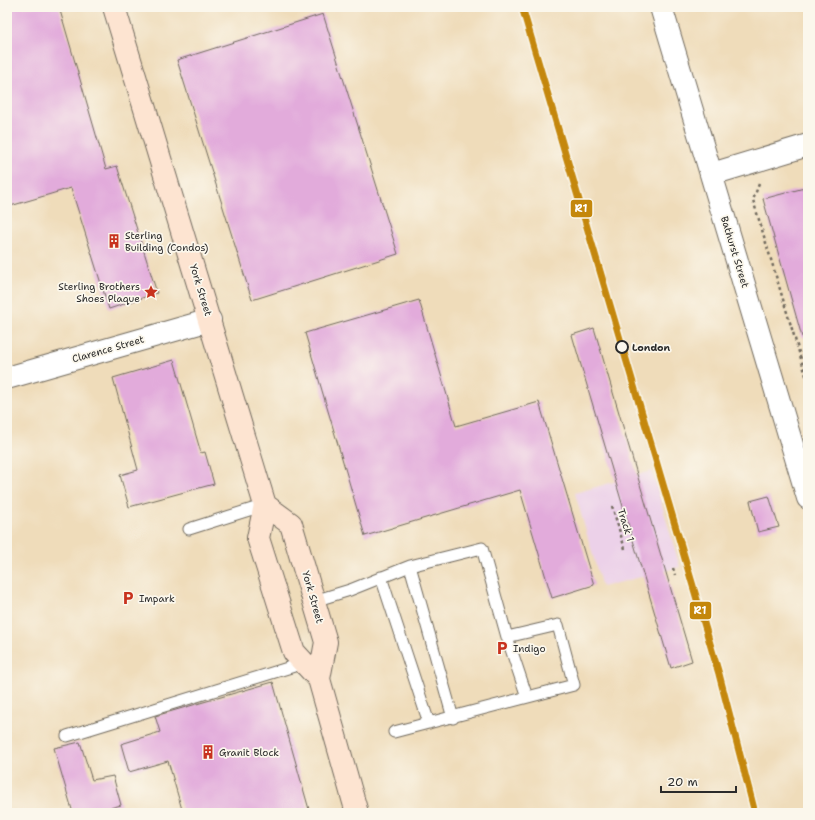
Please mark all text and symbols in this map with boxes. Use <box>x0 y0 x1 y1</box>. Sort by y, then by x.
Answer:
line badge: R1 <box>570 199 593 218</box>
text: R1 <box>575 201 587 216</box>
street label: Bathurst Street <box>718 215 752 289</box>
place label: Sterling Building (Condos) <box>125 229 208 254</box>
building icon: Sterling Building (Condos) <box>106 233 122 249</box>
street label: York Street <box>187 262 215 318</box>
place label: Sterling Brothers Shoes Plaque <box>58 280 140 305</box>
place icon: Sterling Brothers Shoes Plaque <box>143 284 159 300</box>
street label: Clarence Street <box>70 333 146 365</box>
marker: London <box>615 340 629 354</box>
place label: London <box>632 341 671 354</box>
street label: Track 1 <box>615 507 637 543</box>
street label: York Street <box>299 569 327 625</box>
parking icon: Impark <box>120 590 136 606</box>
place label: Impark <box>139 592 175 605</box>
line badge: R1 <box>689 601 712 620</box>
text: R1 <box>694 603 706 618</box>
parking icon: Indigo <box>494 640 510 656</box>
place label: Indigo <box>513 642 545 655</box>
building icon: Granit Block <box>200 744 216 760</box>
place label: Granit Block <box>219 746 279 759</box>
scale bar <box>661 768 736 794</box>
text: 20 m <box>667 774 698 790</box>

